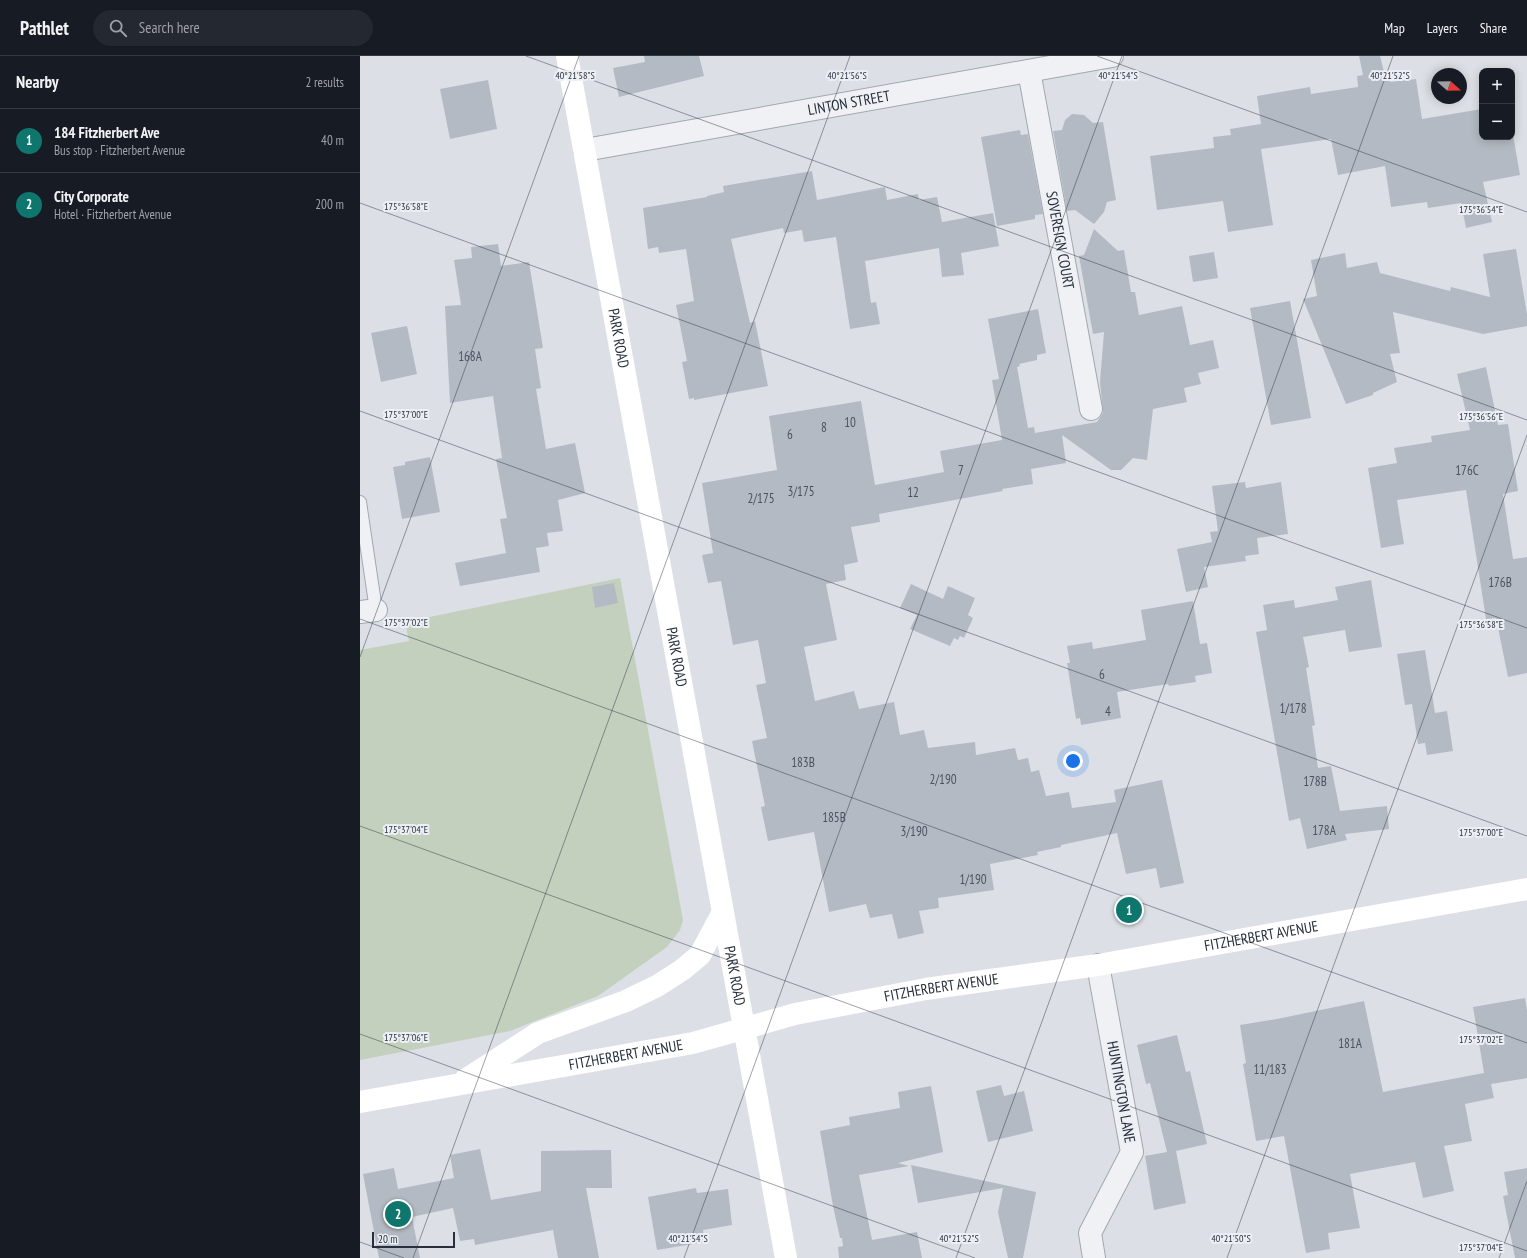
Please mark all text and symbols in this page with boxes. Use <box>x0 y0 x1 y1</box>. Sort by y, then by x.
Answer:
search box <box>93 10 373 46</box>
text: Pathlet <box>20 16 69 40</box>
icon: search <box>107 17 129 39</box>
text: Search here <box>139 18 200 37</box>
text: Map <box>1384 19 1405 37</box>
text: Layers <box>1427 19 1458 37</box>
text: Share <box>1480 19 1507 37</box>
north arrow <box>1431 68 1467 104</box>
map controls <box>1479 68 1515 140</box>
button: + <box>1479 68 1515 104</box>
text: 40°21'58"S <box>555 69 595 82</box>
text: 40°21'56"S <box>827 69 867 82</box>
text: 40°21'54"S <box>1098 69 1138 82</box>
text: 40°21'52"S <box>1370 69 1410 82</box>
text: Nearby <box>16 71 59 93</box>
text: 2 results <box>305 74 344 91</box>
street label: LINTON STREET <box>806 86 892 119</box>
button: − <box>1479 104 1515 140</box>
text: 184 Fitzherbert Ave <box>54 123 160 142</box>
text: 1 <box>26 132 32 149</box>
text: 40 m <box>321 132 344 149</box>
text: Bus stop · Fitzherbert Avenue <box>54 142 185 159</box>
text: City Corporate <box>54 187 129 206</box>
street label: SOVEREIGN COURT <box>1042 190 1079 291</box>
text: 2 <box>26 196 32 213</box>
text: 200 m <box>315 196 344 213</box>
text: 175°36'58"E <box>384 200 428 213</box>
text: 175°36'54"E <box>1459 203 1503 216</box>
text: Hotel · Fitzherbert Avenue <box>54 206 172 223</box>
street label: PARK ROAD <box>604 307 634 370</box>
house number: 168A <box>458 348 483 365</box>
text: 175°37'00"E <box>384 408 428 421</box>
text: 175°36'56"E <box>1459 410 1503 423</box>
house number: 10 <box>844 414 856 431</box>
house number: 8 <box>821 419 827 436</box>
house number: 6 <box>787 426 793 443</box>
house number: 7 <box>958 462 964 479</box>
house number: 176C <box>1455 462 1479 479</box>
house number: 3/175 <box>787 483 815 500</box>
house number: 12 <box>907 484 919 501</box>
house number: 2/175 <box>747 490 775 507</box>
house number: 176B <box>1488 574 1512 591</box>
text: 175°37'02"E <box>384 616 428 629</box>
text: 175°36'58"E <box>1459 618 1503 631</box>
street label: PARK ROAD <box>662 626 692 688</box>
house number: 6 <box>1099 666 1105 683</box>
house number: 1/178 <box>1279 700 1307 717</box>
house number: 4 <box>1105 703 1111 720</box>
your location <box>1063 751 1083 771</box>
house number: 183B <box>791 754 815 771</box>
house number: 2/190 <box>929 771 957 788</box>
house number: 178B <box>1303 773 1327 790</box>
house number: 185B <box>822 809 846 826</box>
house number: 178A <box>1312 822 1337 839</box>
text: 175°37'04"E <box>384 823 428 836</box>
house number: 3/190 <box>900 823 928 840</box>
text: 175°37'00"E <box>1459 826 1503 839</box>
house number: 1/190 <box>959 871 987 888</box>
pin: 1 <box>1116 895 1142 925</box>
street label: FITZHERBERT AVENUE <box>1203 916 1320 955</box>
street label: PARK ROAD <box>720 944 750 1007</box>
street label: FITZHERBERT AVENUE <box>883 969 1000 1006</box>
text: 175°37'06"E <box>384 1031 428 1044</box>
text: 175°37'02"E <box>1459 1033 1503 1046</box>
street label: FITZHERBERT AVENUE <box>567 1035 684 1074</box>
house number: 181A <box>1338 1035 1363 1052</box>
street label: HUNTINGTON LANE <box>1103 1039 1140 1144</box>
house number: 11/183 <box>1253 1061 1287 1078</box>
pin: 2 <box>385 1199 411 1229</box>
scale bar <box>372 1230 455 1249</box>
text: 20 m <box>378 1232 397 1246</box>
text: 40°21'54"S <box>668 1232 708 1245</box>
text: 40°21'52"S <box>939 1232 979 1245</box>
text: 40°21'50"S <box>1211 1232 1251 1245</box>
text: 175°37'04"E <box>1459 1241 1503 1254</box>

